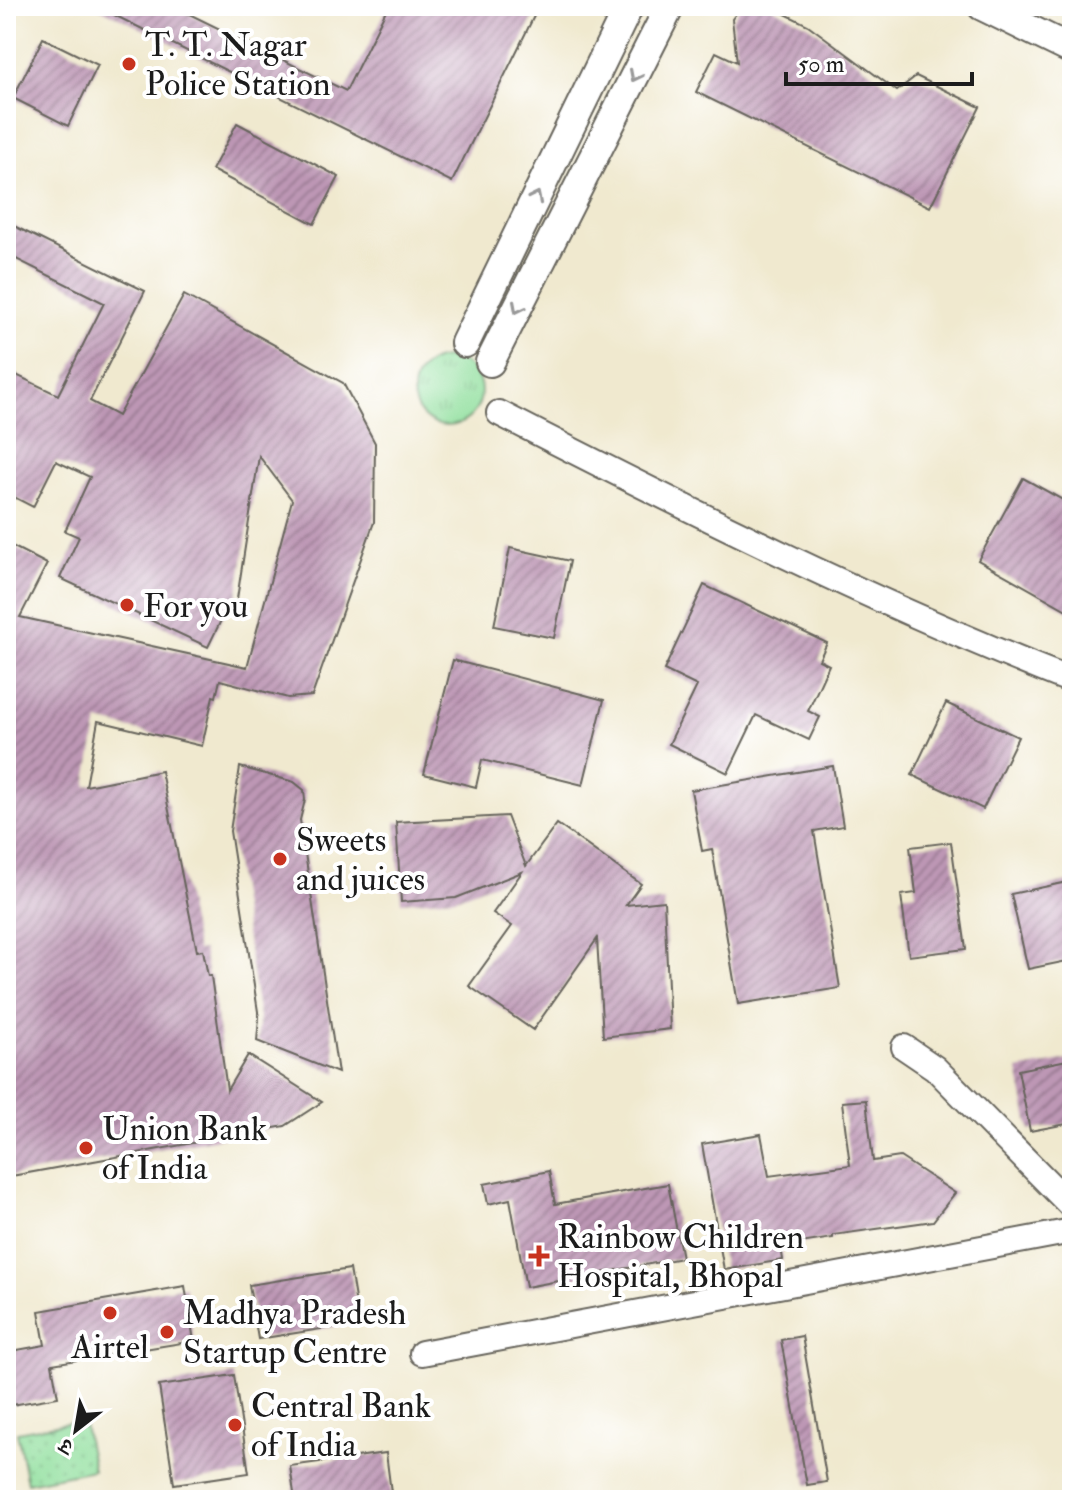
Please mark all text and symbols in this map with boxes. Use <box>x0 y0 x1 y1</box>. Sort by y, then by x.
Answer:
place label: T. T. Nagar Police Station <box>145 24 331 106</box>
scale bar <box>786 36 972 86</box>
text: 50 m <box>798 49 845 80</box>
marker: T. T. Nagar Police Station <box>120 55 138 73</box>
one-way arrow <box>629 67 645 82</box>
one-way arrow <box>526 191 542 206</box>
one-way arrow <box>512 299 527 314</box>
place label: For you <box>143 585 248 628</box>
marker: For you <box>118 596 136 614</box>
place label: Sweets and juices <box>296 819 425 901</box>
marker: Sweets and juices <box>271 850 289 868</box>
place label: Union Bank of India <box>102 1108 267 1190</box>
marker: Union Bank of India <box>77 1139 95 1157</box>
place label: Rainbow Children Hospital, Bhopal <box>557 1216 804 1298</box>
marker: Rainbow Children Hospital, Bhopal <box>528 1245 550 1267</box>
place label: Madhya Pradesh Startup Centre <box>183 1292 407 1374</box>
marker: Airtel <box>101 1304 119 1322</box>
marker: Madhya Pradesh Startup Centre <box>158 1323 176 1341</box>
place label: Airtel <box>70 1326 149 1369</box>
place label: Central Bank of India <box>251 1385 431 1467</box>
north arrow <box>36 1390 116 1470</box>
marker: Central Bank of India <box>226 1416 244 1434</box>
text: उ <box>53 1430 80 1462</box>

